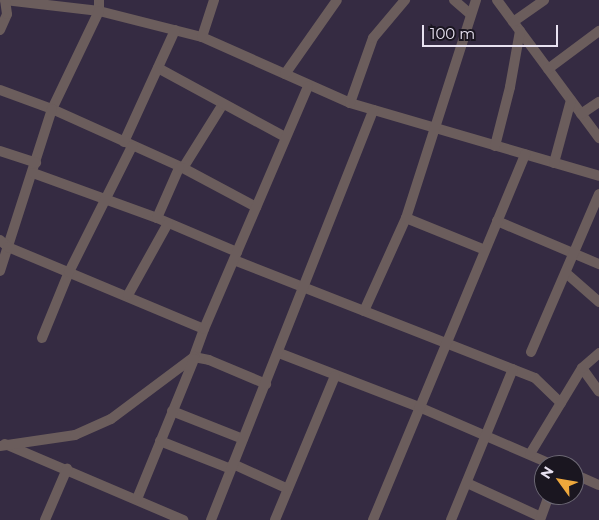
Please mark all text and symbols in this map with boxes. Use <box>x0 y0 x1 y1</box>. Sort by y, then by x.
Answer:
scale bar <box>424 15 560 47</box>
text: 100 m <box>430 24 475 43</box>
north arrow <box>534 455 584 505</box>
text: N <box>536 463 558 482</box>

